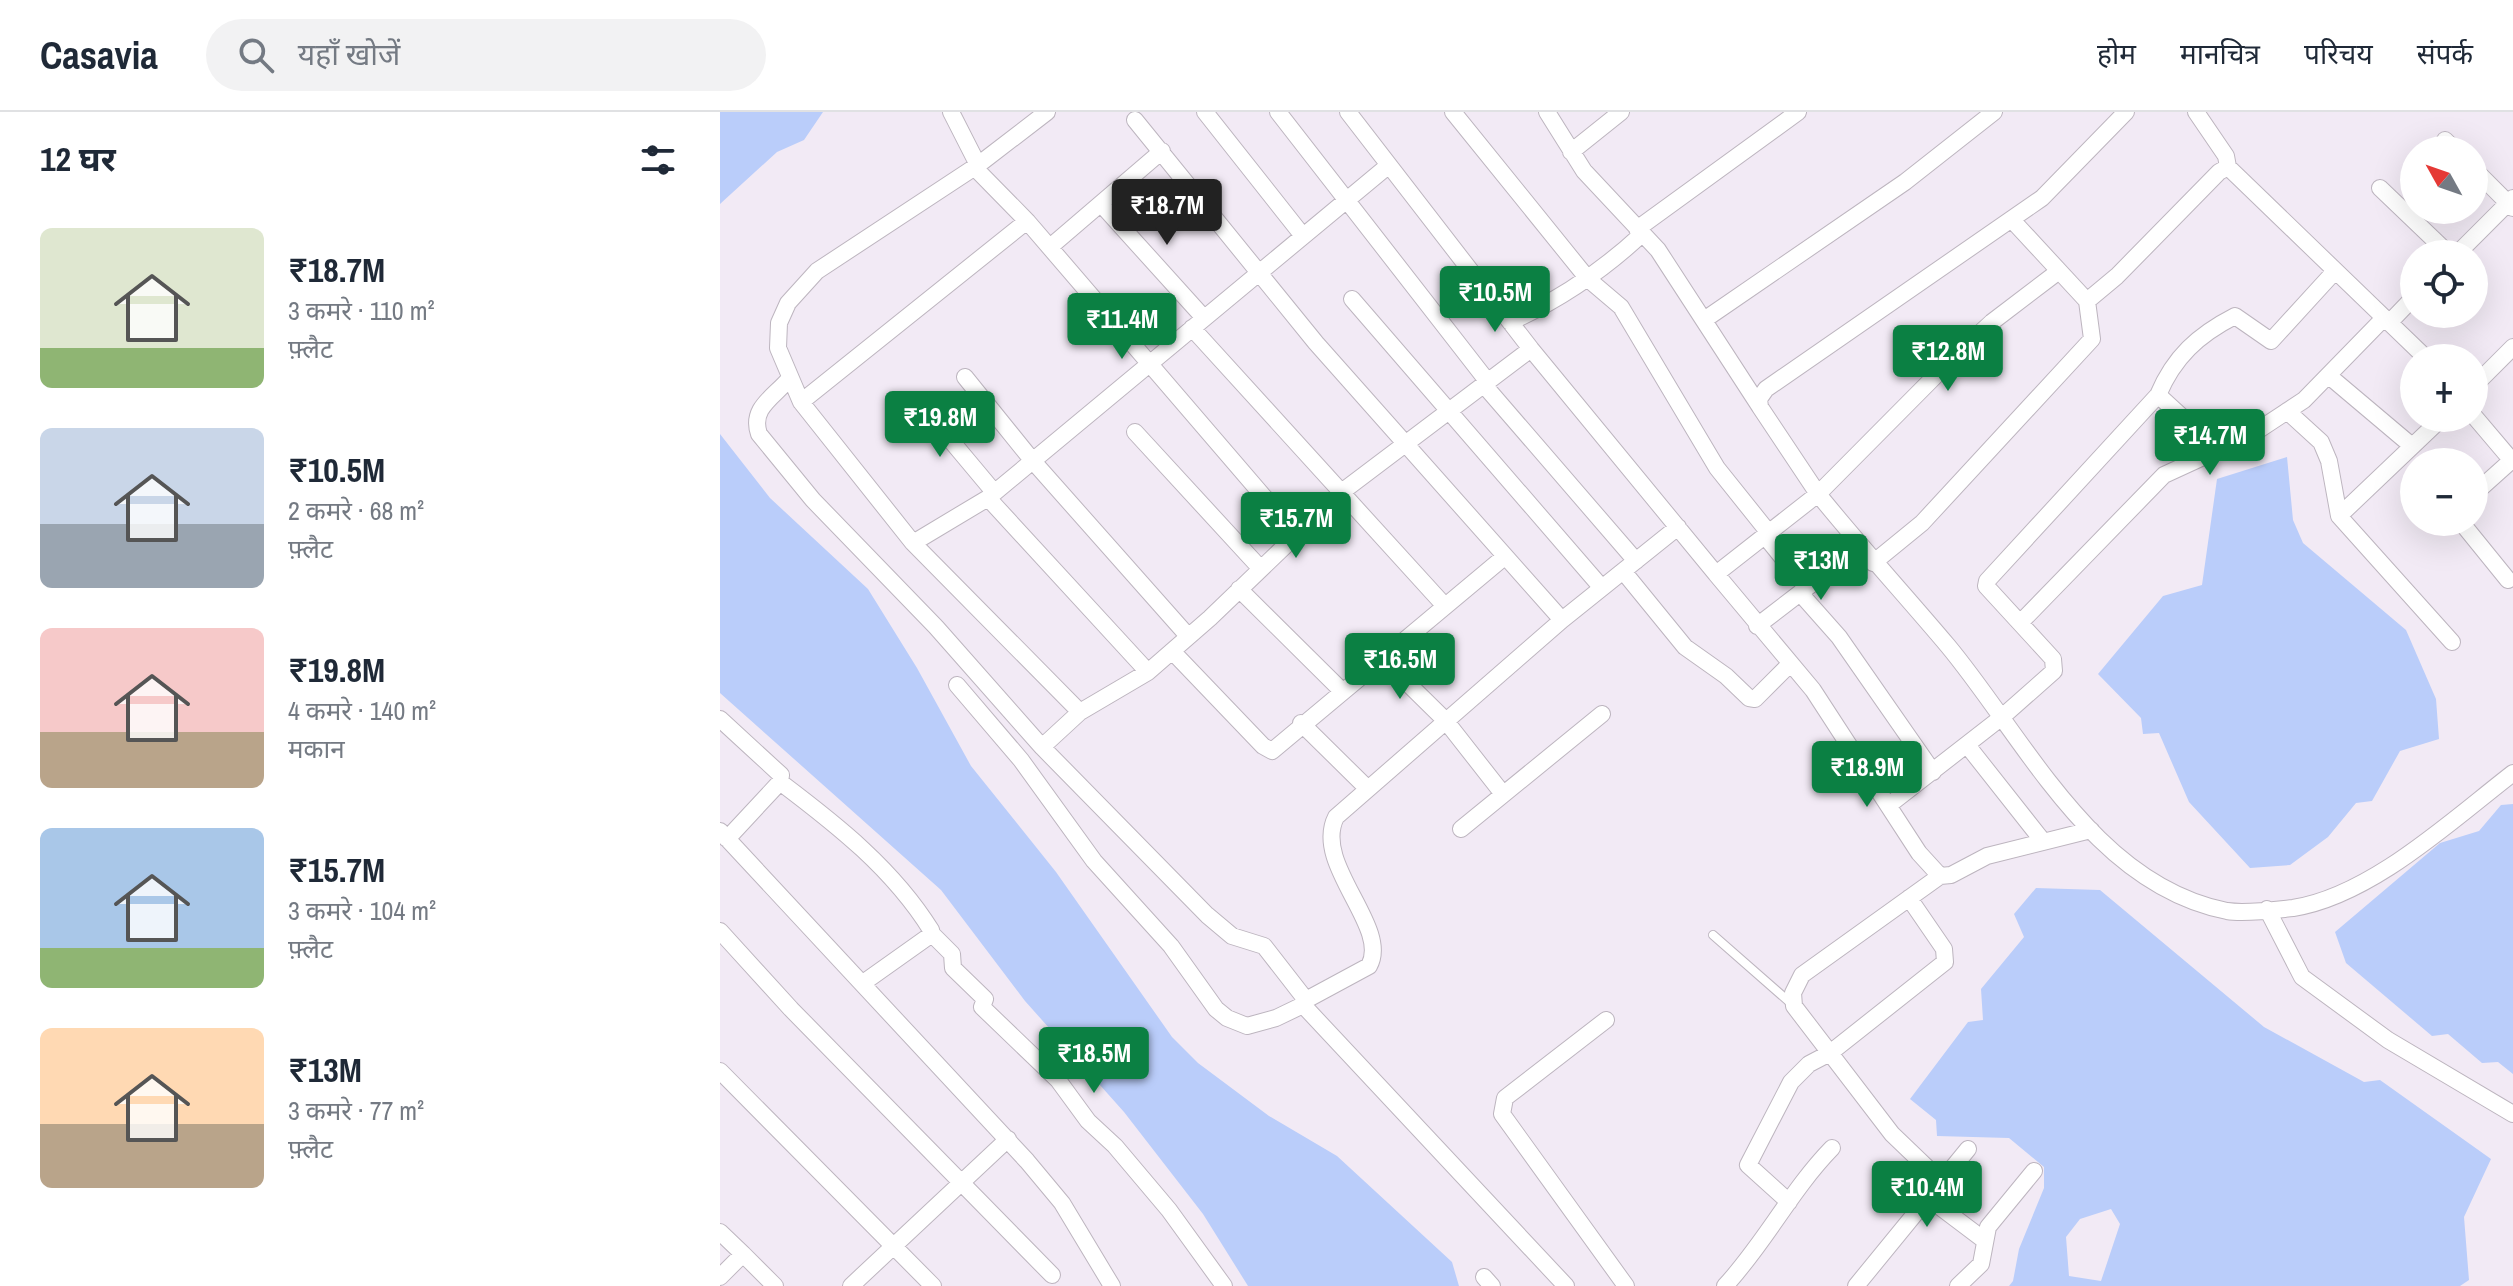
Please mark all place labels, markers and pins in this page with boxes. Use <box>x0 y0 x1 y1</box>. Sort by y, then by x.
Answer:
pin: ₹18.7M <box>1102 179 1232 247</box>
pin: ₹10.5M <box>1430 266 1560 334</box>
pin: ₹11.4M <box>1057 293 1187 361</box>
pin: ₹12.8M <box>1883 325 2013 393</box>
pin: ₹19.8M <box>875 391 1005 459</box>
pin: ₹14.7M <box>2145 409 2275 477</box>
pin: ₹15.7M <box>1231 492 1361 560</box>
pin: ₹13M <box>1774 534 1868 602</box>
pin: ₹16.5M <box>1335 633 1465 701</box>
pin: ₹18.9M <box>1802 741 1932 809</box>
pin: ₹18.5M <box>1029 1027 1159 1095</box>
pin: ₹10.4M <box>1862 1161 1992 1229</box>

